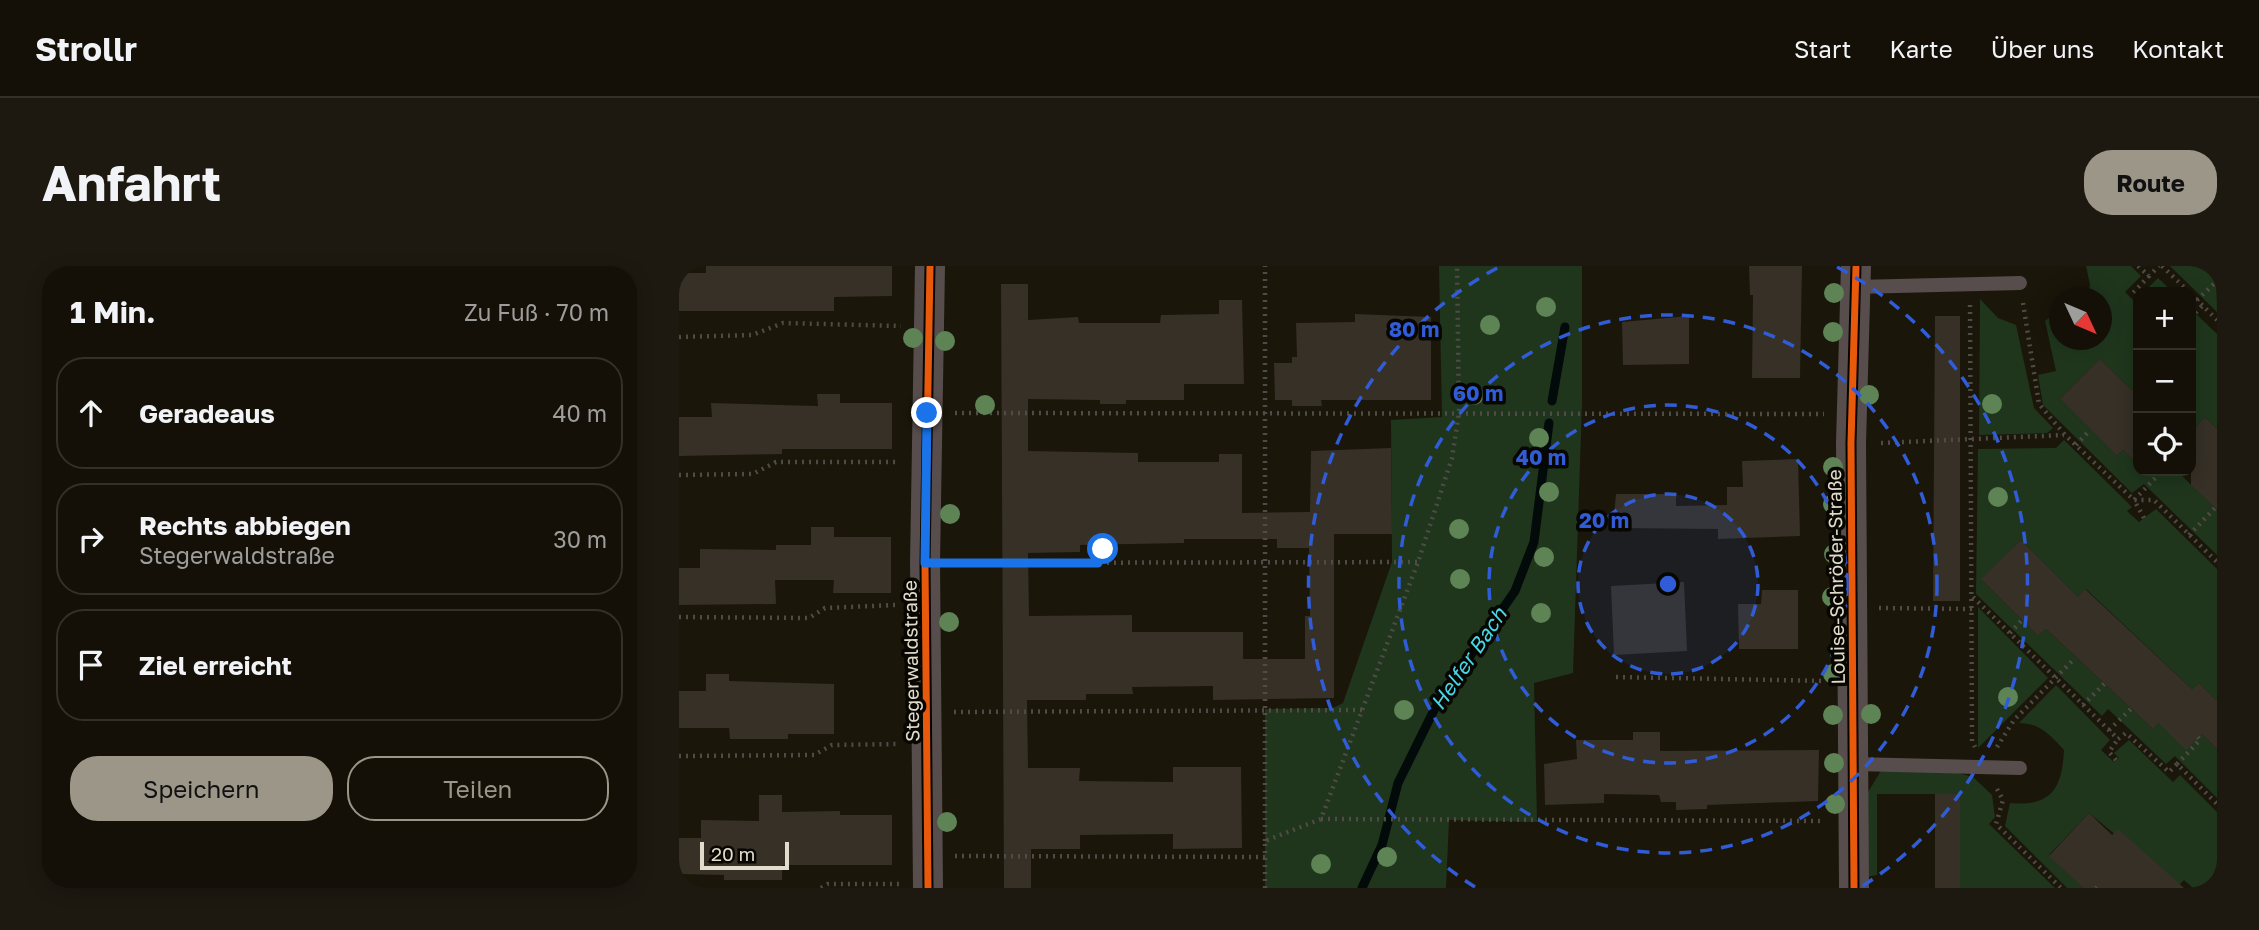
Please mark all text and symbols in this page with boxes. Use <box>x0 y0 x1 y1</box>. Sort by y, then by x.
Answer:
text: Strollr <box>35 29 137 68</box>
text: Start <box>1794 34 1851 63</box>
text: Karte <box>1889 34 1953 63</box>
text: Über uns <box>1991 34 2094 63</box>
text: Kontakt <box>2132 34 2224 63</box>
button: Route <box>2084 150 2217 215</box>
text: Anfahrt <box>42 153 221 212</box>
north arrow <box>2049 287 2112 350</box>
map controls <box>2133 287 2196 476</box>
button: + <box>2133 287 2196 350</box>
text: 1 Min. <box>70 294 156 330</box>
text: Zu Fuß · 70 m <box>464 298 609 326</box>
text: 80 m <box>1389 316 1439 342</box>
button: − <box>2133 350 2196 413</box>
text: 60 m <box>1453 380 1503 406</box>
icon: ahead <box>72 394 110 432</box>
route end <box>911 397 942 428</box>
text: Geradeaus <box>139 398 275 429</box>
text: 40 m <box>553 399 607 427</box>
button: locate <box>2133 413 2196 476</box>
text: 40 m <box>1516 444 1566 470</box>
street label: Louise-Schröder-Straße <box>1822 469 1849 685</box>
text: 20 m <box>1579 507 1629 533</box>
text: Rechts abbiegen <box>139 510 351 541</box>
icon: right <box>72 520 110 558</box>
text: 30 m <box>553 525 607 553</box>
route start <box>1087 533 1118 564</box>
text: Stegerwaldstraße <box>139 541 335 569</box>
centre of rings <box>1656 572 1680 596</box>
street label: Stegerwaldstraße <box>898 580 923 742</box>
water label: Helfer Bach <box>1424 601 1512 715</box>
icon: arrive <box>72 646 110 684</box>
text: Ziel erreicht <box>139 650 292 681</box>
button: Speichern <box>70 756 333 821</box>
button: Teilen <box>347 756 609 821</box>
scale bar <box>700 839 789 871</box>
text: 20 m <box>711 842 755 865</box>

